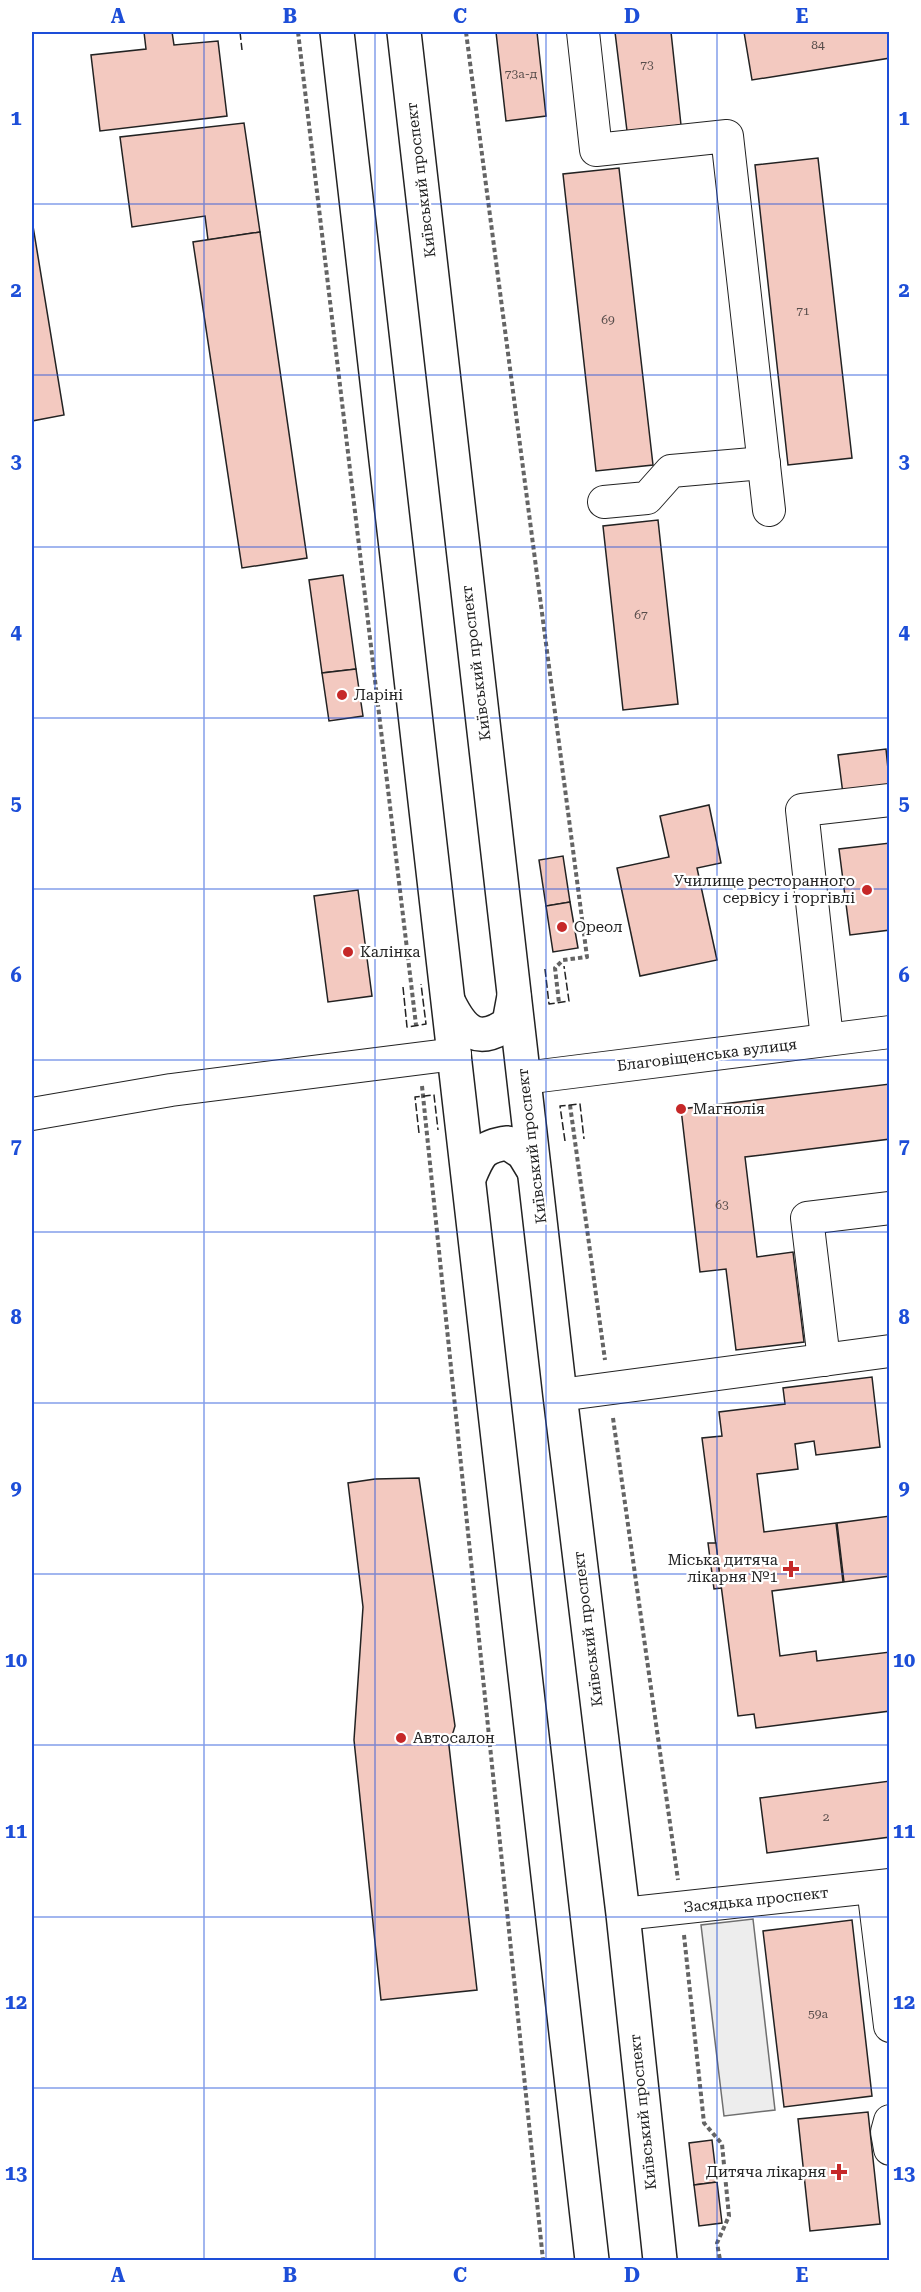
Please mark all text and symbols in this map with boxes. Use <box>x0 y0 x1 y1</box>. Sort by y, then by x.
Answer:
text: A <box>111 4 126 28</box>
text: B <box>283 4 297 28</box>
text: C <box>453 4 467 28</box>
text: D <box>624 4 640 28</box>
text: E <box>796 4 809 28</box>
house number: 84 <box>811 38 825 52</box>
house number: 73 <box>640 58 654 72</box>
house number: 73а-д <box>505 67 538 81</box>
street label: Київський проспект <box>403 101 439 259</box>
text: 1 <box>10 106 22 130</box>
text: 1 <box>898 106 910 130</box>
text: 2 <box>10 278 22 302</box>
text: 2 <box>898 278 910 302</box>
house number: 71 <box>796 304 810 318</box>
house number: 69 <box>601 313 615 327</box>
text: 3 <box>10 449 22 473</box>
text: 3 <box>898 449 910 473</box>
street label: Київський проспект <box>458 584 494 742</box>
house number: 67 <box>634 608 648 622</box>
text: 4 <box>10 620 22 644</box>
text: 4 <box>898 620 910 644</box>
place label: Ларіні <box>354 686 403 704</box>
marker: Ларіні <box>335 688 349 702</box>
text: 5 <box>10 791 22 815</box>
text: 5 <box>898 791 910 815</box>
place label: Училище ресторанного сервісу і торгівлі <box>674 872 855 907</box>
marker: Училище ресторанного сервісу і торгівлі <box>860 883 874 897</box>
place label: Ореол <box>574 918 623 936</box>
marker: Ореол <box>555 920 569 934</box>
place label: Калінка <box>360 943 420 961</box>
marker: Калінка <box>341 945 355 959</box>
text: 6 <box>10 963 22 987</box>
text: 6 <box>898 963 910 987</box>
street label: Благовіщенська вулиця <box>616 1035 798 1075</box>
street label: Київський проспект <box>514 1067 550 1225</box>
place label: Магнолія <box>693 1100 765 1118</box>
marker: Магнолія <box>674 1102 688 1116</box>
text: 7 <box>10 1134 22 1158</box>
text: 7 <box>898 1134 910 1158</box>
house number: 63 <box>715 1198 729 1212</box>
text: 8 <box>10 1305 22 1329</box>
text: 8 <box>898 1305 910 1329</box>
text: 9 <box>10 1476 22 1500</box>
text: 9 <box>898 1476 910 1500</box>
street label: Київський проспект <box>570 1550 606 1708</box>
place label: Міська дитяча лікарня №1 <box>668 1551 778 1586</box>
marker: Міська дитяча лікарня №1 <box>782 1560 800 1578</box>
text: 10 <box>5 1648 27 1672</box>
text: 10 <box>893 1648 915 1672</box>
place label: Автосалон <box>413 1729 495 1747</box>
marker: Автосалон <box>394 1731 408 1745</box>
house number: 2 <box>823 1810 830 1824</box>
text: 11 <box>5 1819 27 1843</box>
text: 11 <box>893 1819 915 1843</box>
street label: Засядька проспект <box>683 1883 829 1917</box>
text: 12 <box>5 1990 27 2014</box>
text: 12 <box>893 1990 915 2014</box>
house number: 59а <box>808 2007 828 2021</box>
street label: Київський проспект <box>626 2033 660 2191</box>
text: 13 <box>5 2161 27 2185</box>
text: 13 <box>893 2161 915 2185</box>
place label: Дитяча лікарня <box>706 2163 826 2181</box>
marker: Дитяча лікарня <box>830 2163 848 2181</box>
text: A <box>111 2263 126 2287</box>
text: B <box>283 2263 297 2287</box>
text: C <box>453 2263 467 2287</box>
text: D <box>624 2263 640 2287</box>
text: E <box>796 2263 809 2287</box>

